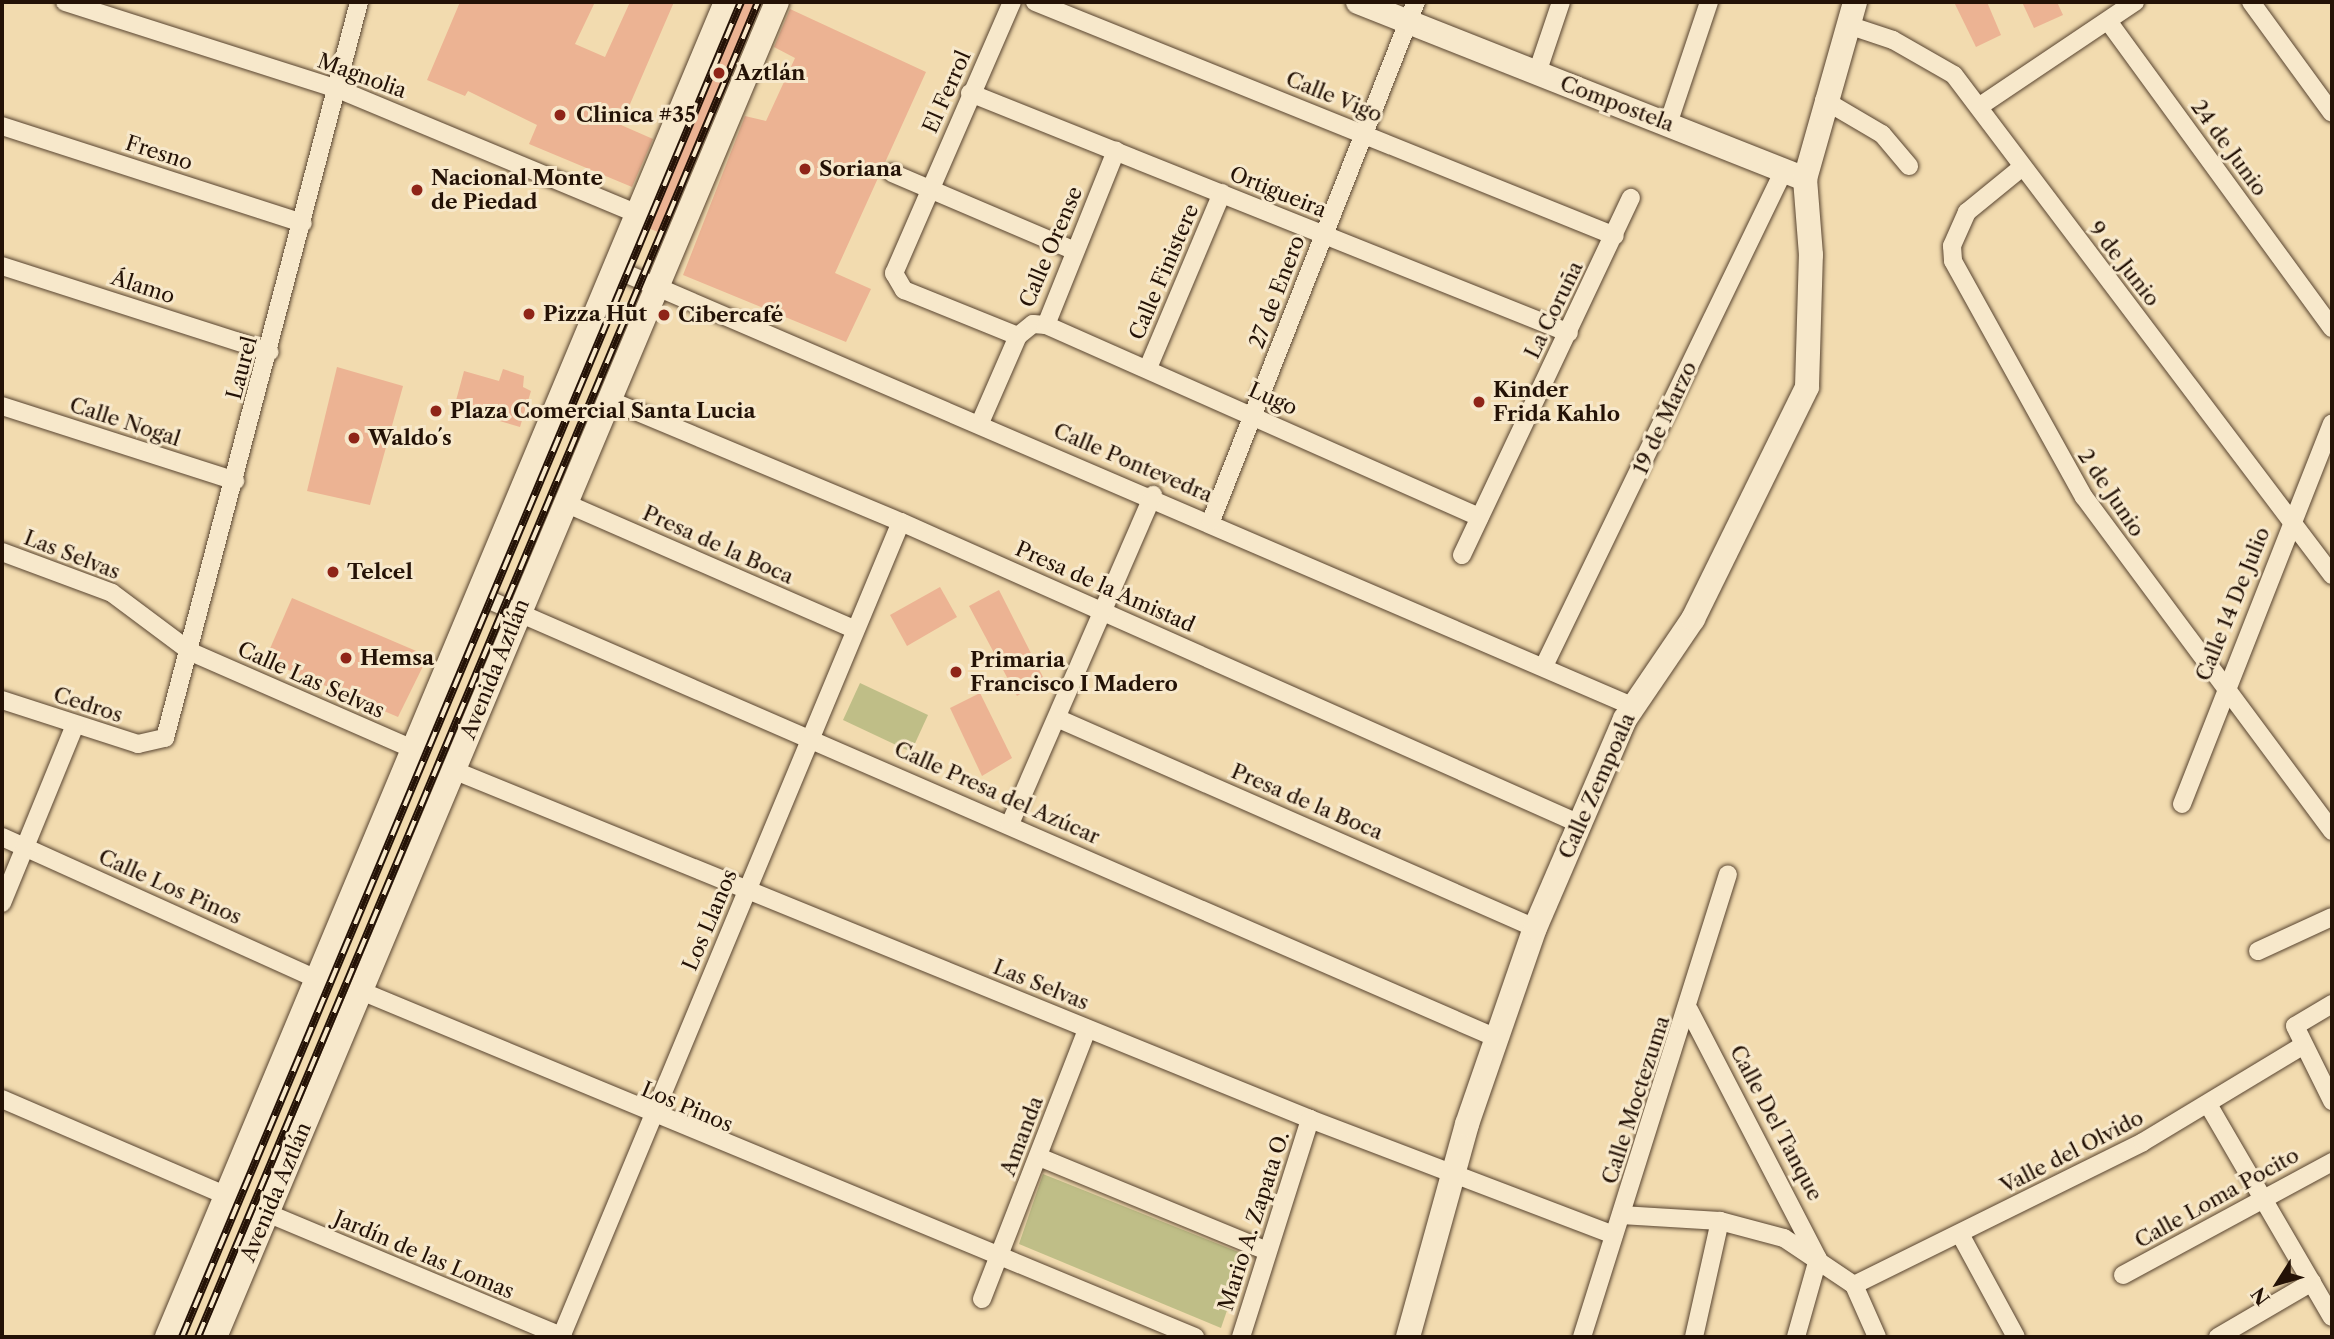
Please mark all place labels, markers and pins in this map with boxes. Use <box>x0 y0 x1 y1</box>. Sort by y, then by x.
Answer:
place label: Aztlán <box>735 60 805 86</box>
marker: Aztlán <box>709 63 729 83</box>
place label: Clinica #35 <box>576 102 696 128</box>
marker: Clinica #35 <box>550 105 570 125</box>
place label: Soriana <box>819 156 902 182</box>
marker: Soriana <box>797 161 813 177</box>
place label: Nacional Monte de Piedad <box>431 165 603 215</box>
marker: Nacional Monte de Piedad <box>409 182 425 198</box>
place label: Pizza Hut <box>543 301 647 327</box>
place label: Cibercafé <box>678 302 783 328</box>
marker: Pizza Hut <box>521 306 537 322</box>
marker: Cibercafé <box>656 307 672 323</box>
place label: Kinder Frida Kahlo <box>1493 377 1620 427</box>
marker: Kinder Frida Kahlo <box>1471 394 1487 410</box>
place label: Plaza Comercial Santa Lucia <box>450 398 756 424</box>
marker: Plaza Comercial Santa Lucia <box>428 403 444 419</box>
place label: Waldo´s <box>368 425 452 451</box>
marker: Waldo´s <box>346 430 362 446</box>
place label: Telcel <box>347 559 413 585</box>
marker: Telcel <box>325 564 341 580</box>
place label: Hemsa <box>360 645 434 671</box>
place label: Primaria Francisco I Madero <box>970 647 1178 697</box>
marker: Hemsa <box>338 650 354 666</box>
marker: Primaria Francisco I Madero <box>948 664 964 680</box>

